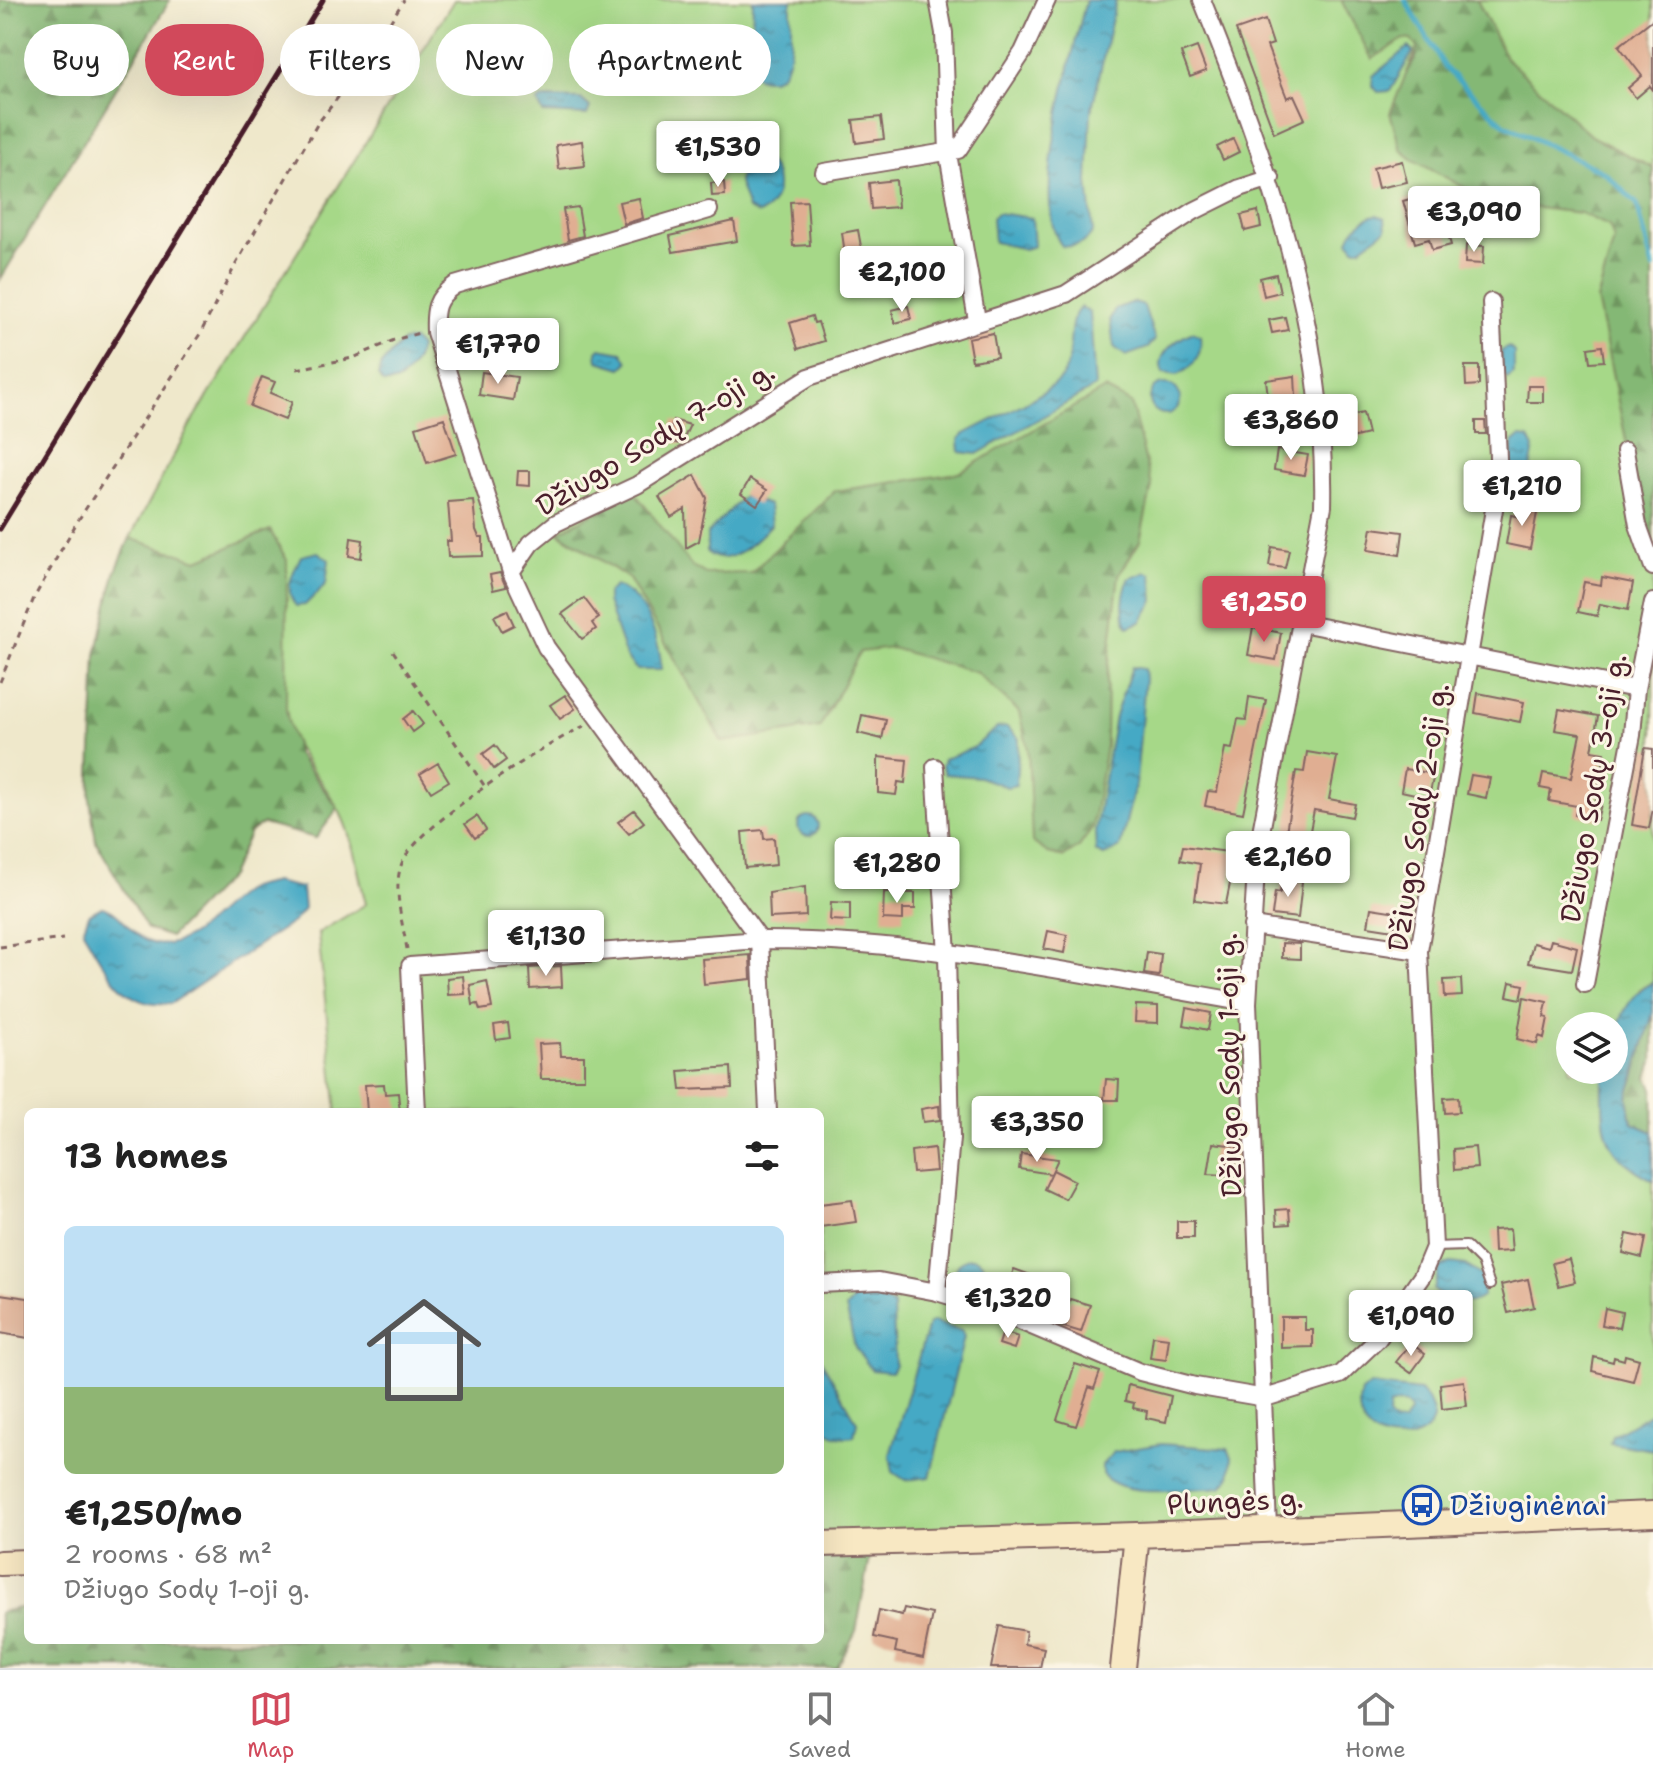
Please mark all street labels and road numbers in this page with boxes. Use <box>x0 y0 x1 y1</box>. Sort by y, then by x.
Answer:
street label: Džiugo Sodų 7-oji g. <box>529 352 781 524</box>
street label: Džiugo Sodų 3-oji g. <box>1551 650 1635 926</box>
street label: Džiugo Sodų 2-oji g. <box>1378 680 1458 954</box>
street label: Džiugo Sodų 1-oji g. <box>1208 932 1250 1198</box>
street label: Plungės g. <box>1166 1478 1304 1524</box>

